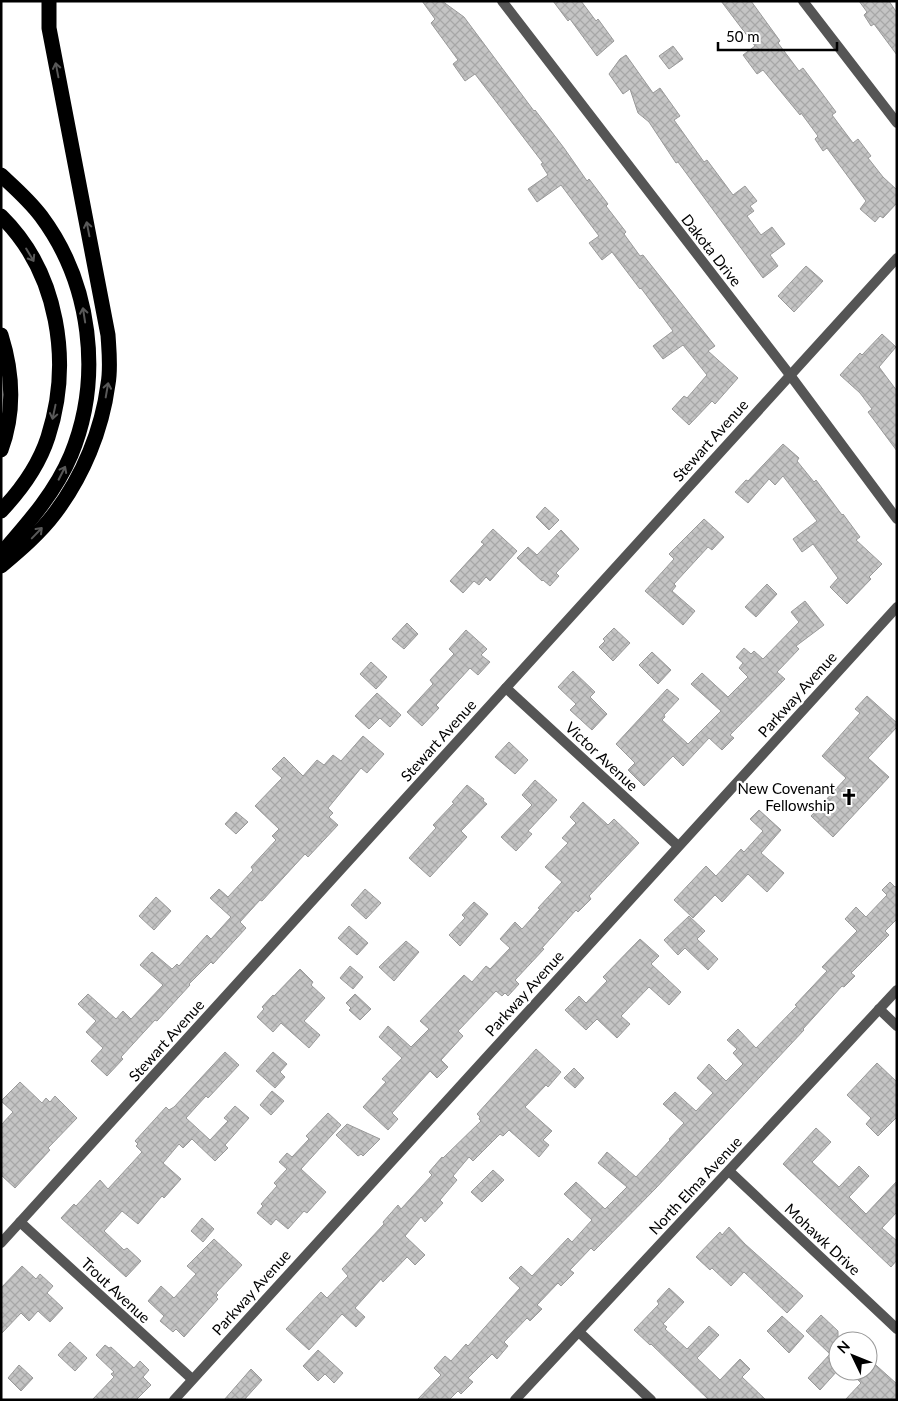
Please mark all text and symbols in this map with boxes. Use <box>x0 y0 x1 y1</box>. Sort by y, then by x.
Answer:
scale bar <box>718 20 837 52</box>
text: 50 m <box>726 27 760 45</box>
one-way arrow <box>52 62 62 78</box>
street label: Dakota Drive <box>678 210 746 290</box>
one-way arrow <box>83 222 93 238</box>
one-way arrow <box>26 248 36 262</box>
one-way arrow <box>79 307 89 323</box>
one-way arrow <box>103 382 113 398</box>
street label: Stewart Avenue <box>669 395 752 485</box>
one-way arrow <box>49 403 58 419</box>
one-way arrow <box>58 466 67 481</box>
one-way arrow <box>31 527 43 540</box>
street label: Parkway Avenue <box>754 648 840 740</box>
street label: Stewart Avenue <box>397 695 480 785</box>
street label: Victor Avenue <box>562 718 642 794</box>
place label: New Covenant Fellowship <box>738 779 836 814</box>
church icon: New Covenant Fellowship <box>839 787 859 807</box>
street label: Parkway Avenue <box>481 947 567 1039</box>
street label: Stewart Avenue <box>125 995 208 1085</box>
street label: North Elma Avenue <box>645 1132 745 1238</box>
street label: Mohawk Drive <box>781 1199 865 1279</box>
street label: Parkway Avenue <box>208 1246 294 1338</box>
street label: Trout Avenue <box>78 1254 154 1327</box>
north arrow <box>828 1331 878 1381</box>
text: N <box>833 1337 853 1357</box>

